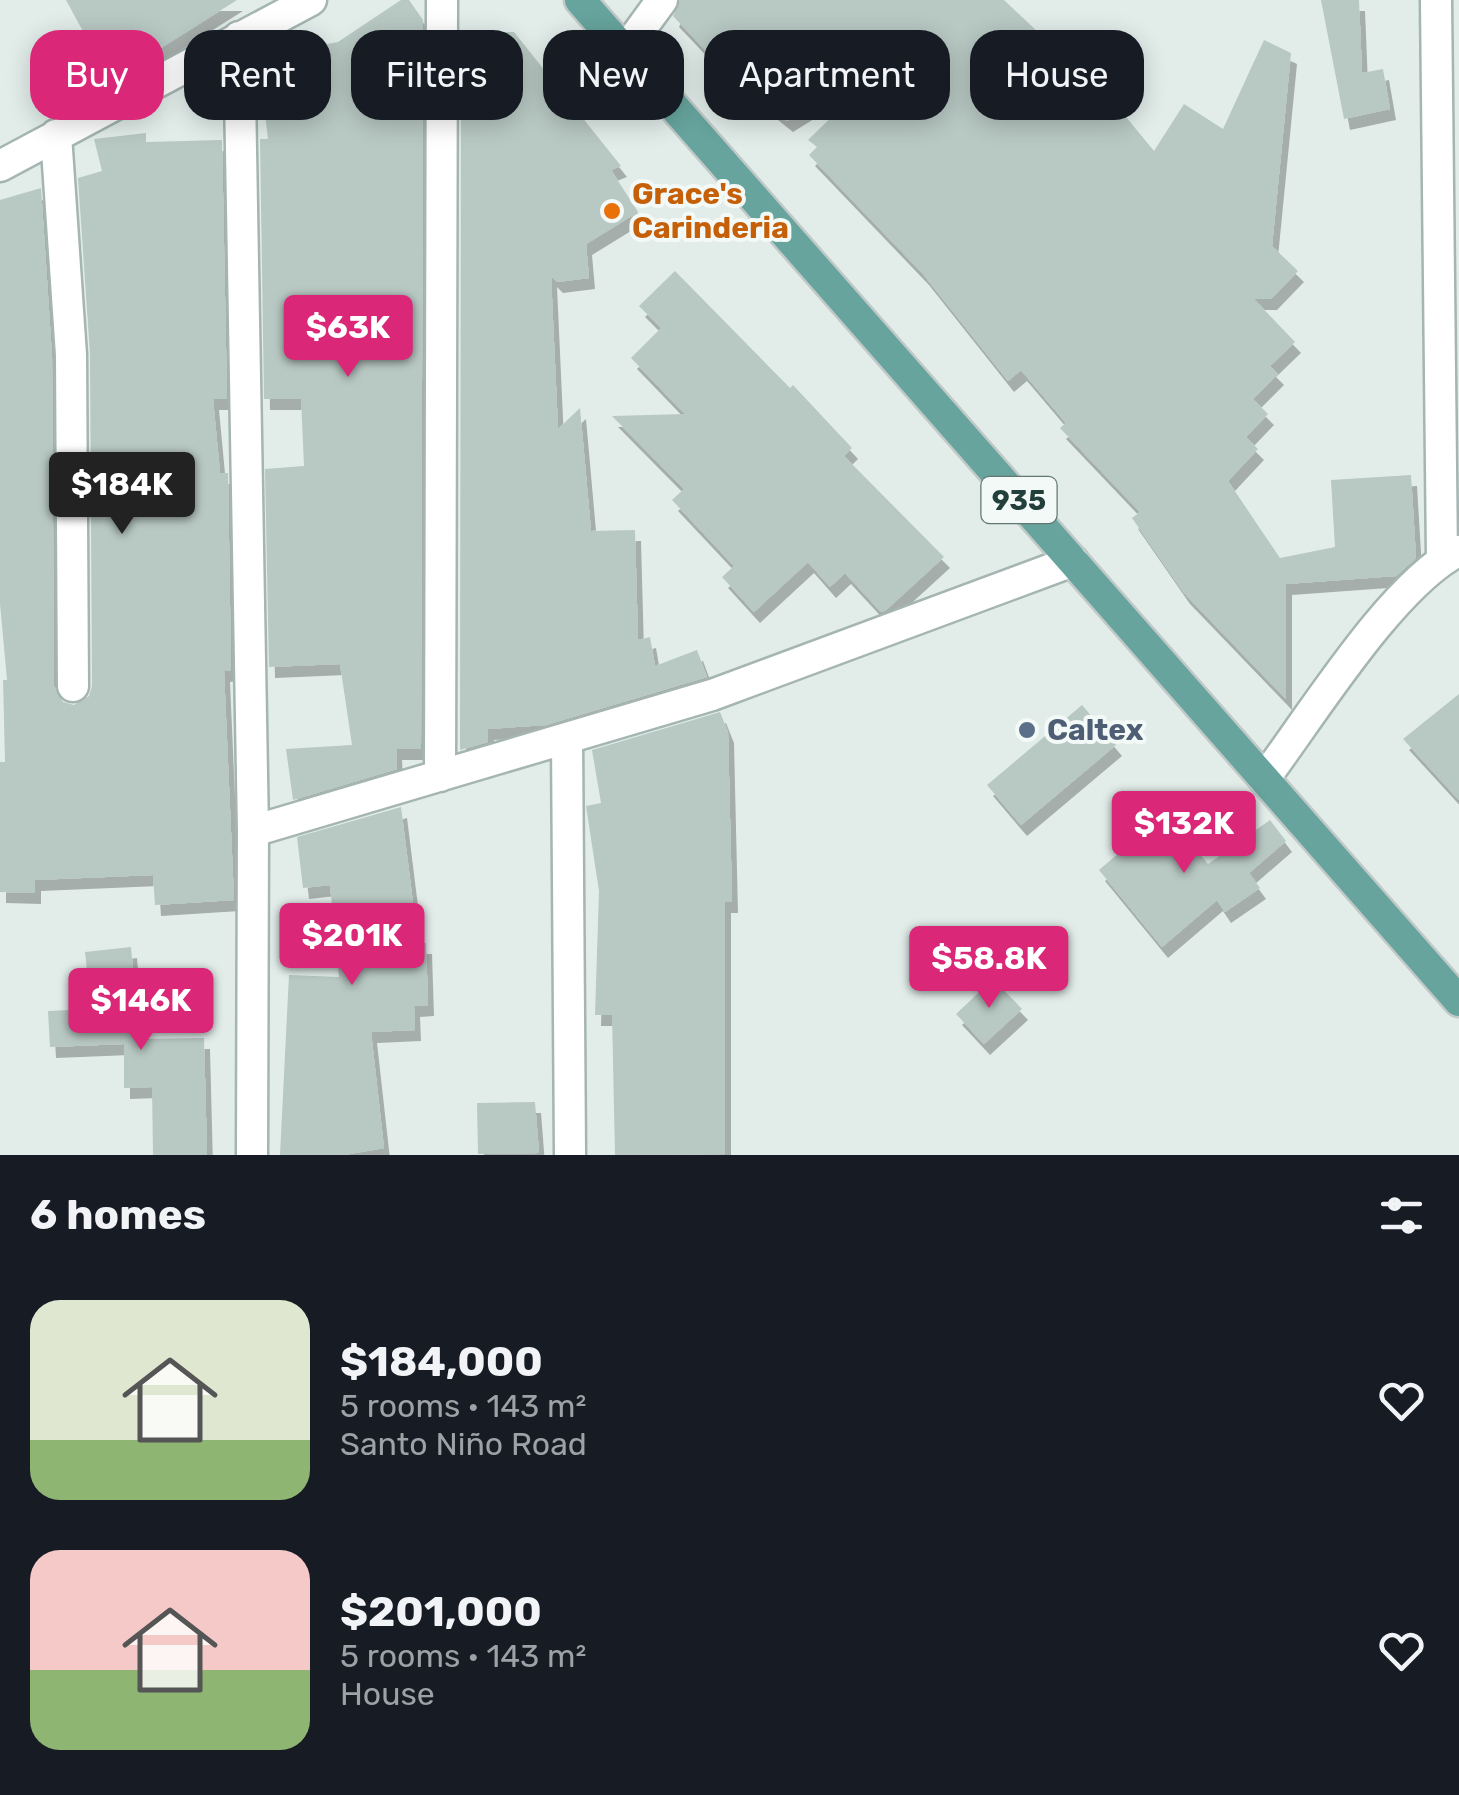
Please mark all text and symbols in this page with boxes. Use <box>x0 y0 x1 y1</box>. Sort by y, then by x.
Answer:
chip: Buy <box>30 30 164 120</box>
chip: Rent <box>184 30 331 120</box>
chip: Filters <box>351 30 523 120</box>
chip: New <box>543 30 684 120</box>
chip: Apartment <box>704 30 950 120</box>
chip: House <box>970 30 1144 120</box>
place label: Grace's Carinderia <box>632 176 789 246</box>
marker: Grace's Carinderia <box>601 200 623 222</box>
pin: $63K <box>289 295 407 380</box>
text: $63K <box>306 308 390 346</box>
pin: $184K <box>52 452 192 537</box>
text: $184K <box>71 465 173 503</box>
road number: 935 <box>982 477 1056 523</box>
place label: Caltex <box>1047 712 1144 748</box>
marker: Caltex <box>1016 719 1038 741</box>
pin: $132K <box>1114 791 1254 876</box>
text: $132K <box>1134 804 1234 842</box>
pin: $201K <box>282 903 422 988</box>
text: $201K <box>301 916 403 954</box>
pin: $58.8K <box>908 926 1070 1011</box>
text: $58.8K <box>931 939 1047 977</box>
pin: $146K <box>71 968 211 1053</box>
text: $146K <box>90 981 192 1019</box>
icon: filters <box>1374 1188 1429 1243</box>
text: 6 homes <box>30 1190 206 1240</box>
text: $184,000 <box>340 1337 543 1387</box>
icon: home <box>110 1340 230 1460</box>
icon: heart <box>1374 1373 1429 1428</box>
text: 5 rooms · 143 m² <box>340 1387 586 1425</box>
text: Santo Niño Road <box>340 1425 587 1463</box>
text: $201,000 <box>340 1587 542 1637</box>
icon: home <box>110 1590 230 1710</box>
icon: heart <box>1374 1623 1429 1678</box>
text: 5 rooms · 143 m² <box>340 1637 586 1675</box>
text: House <box>340 1675 435 1713</box>

